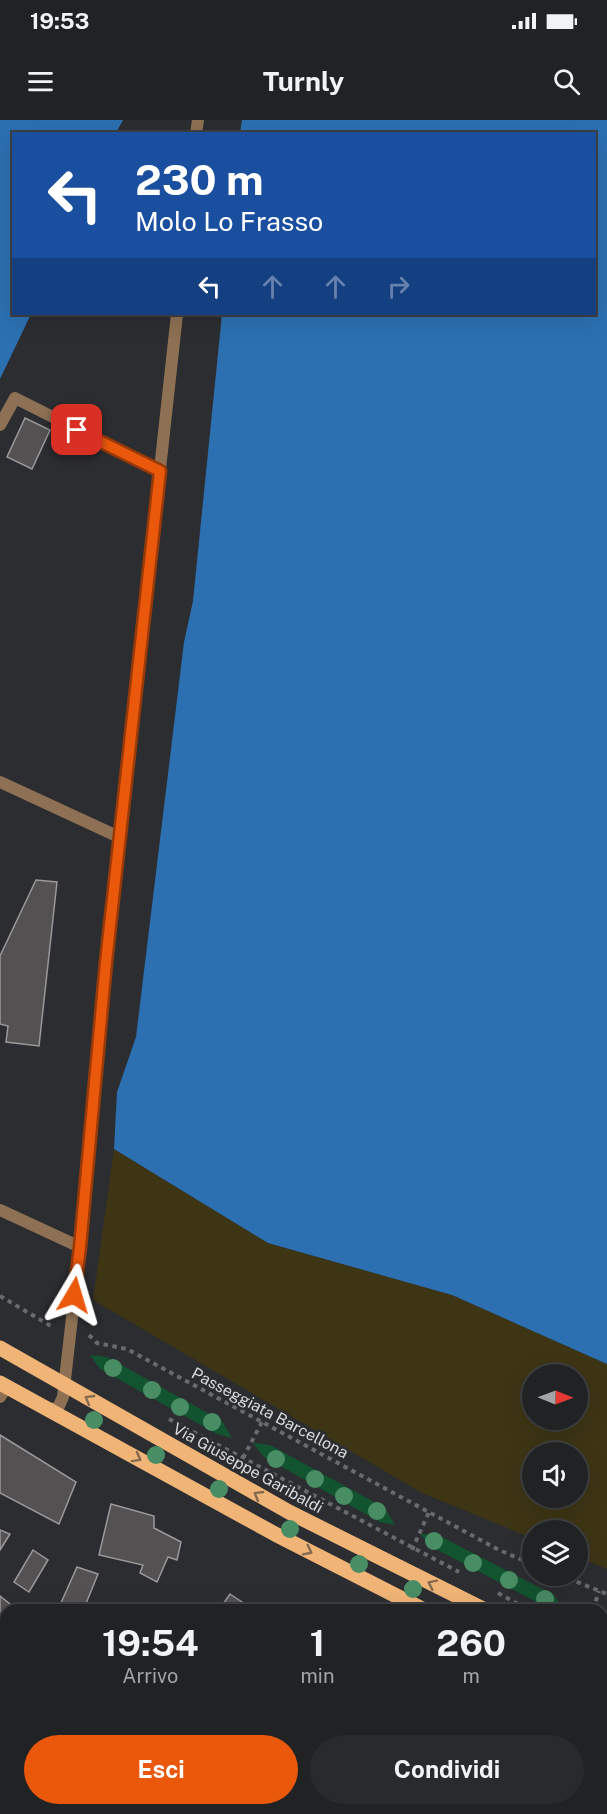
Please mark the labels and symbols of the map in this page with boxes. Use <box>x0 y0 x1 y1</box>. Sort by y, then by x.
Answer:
pin <box>51 404 102 455</box>
position arrow <box>42 1263 106 1327</box>
street label: Passeggiata Barcellona <box>188 1364 352 1462</box>
north arrow <box>522 1364 588 1430</box>
one-way arrow <box>85 1395 95 1406</box>
street label: Via Giuseppe Garibaldi <box>170 1419 326 1517</box>
one-way arrow <box>131 1450 141 1462</box>
one-way arrow <box>254 1491 265 1502</box>
one-way arrow <box>302 1544 313 1555</box>
one-way arrow <box>428 1579 439 1591</box>

